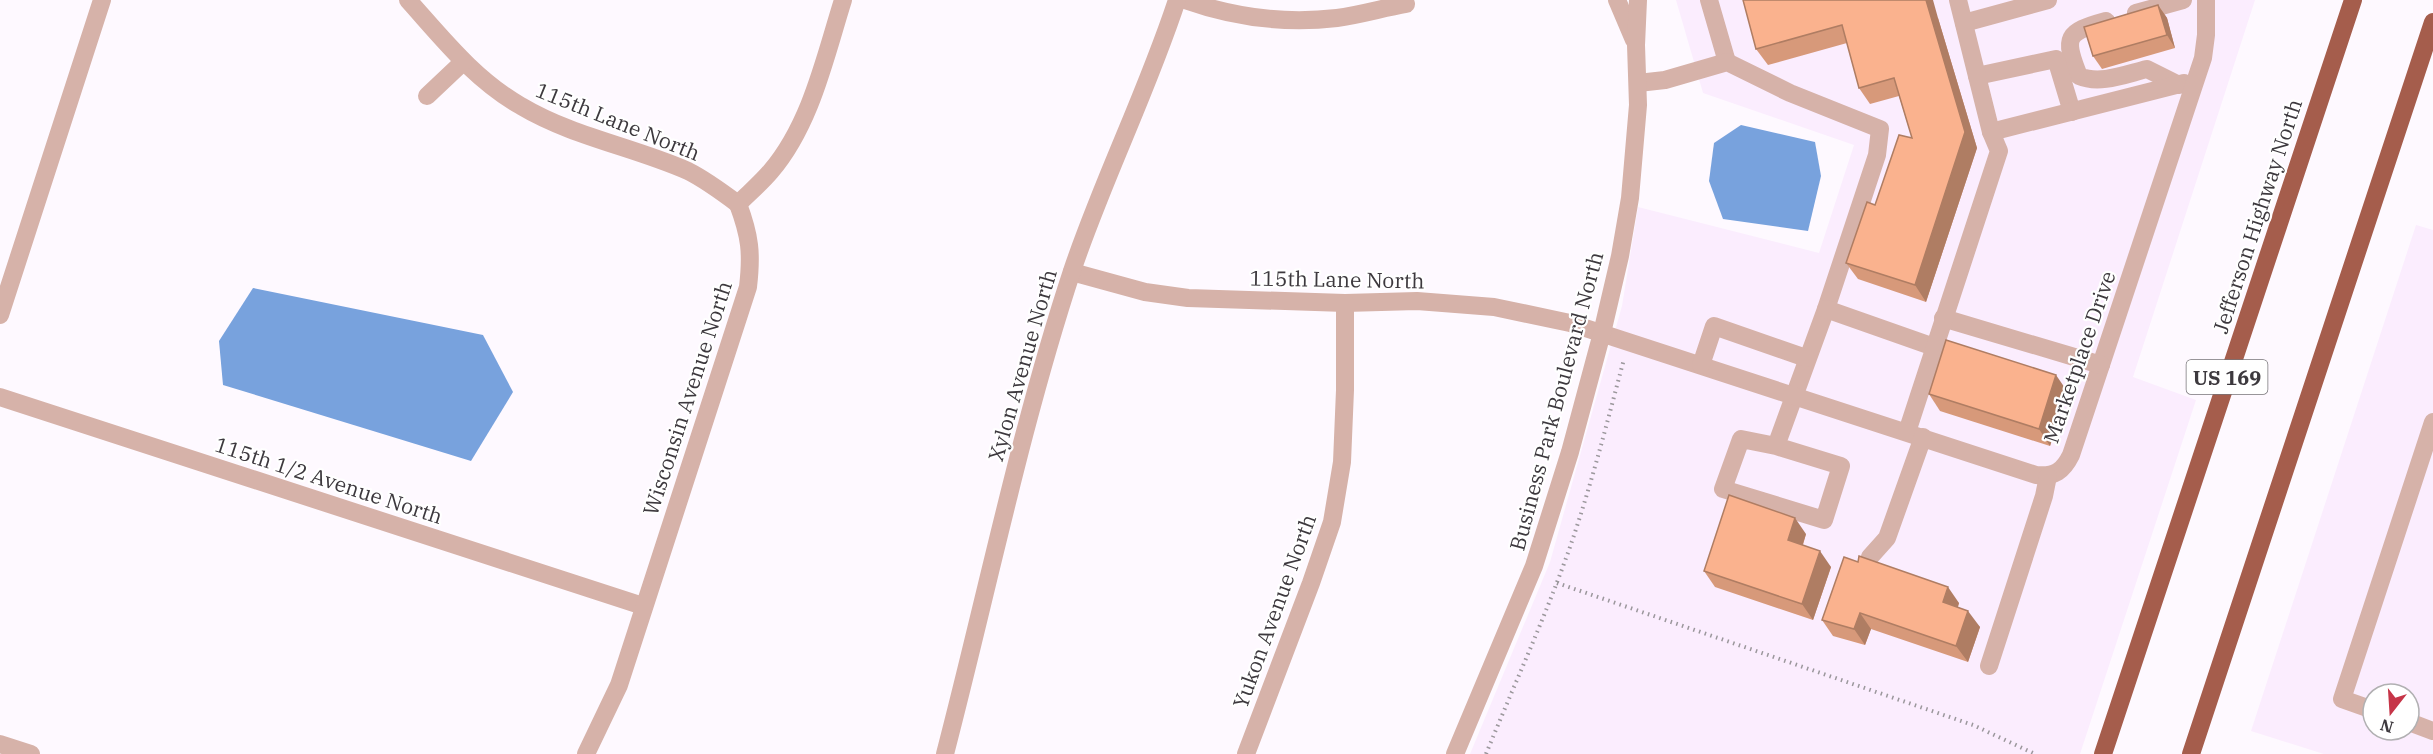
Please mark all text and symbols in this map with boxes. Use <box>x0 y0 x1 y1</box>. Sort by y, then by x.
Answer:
street label: 115th Lane North <box>532 75 704 167</box>
street label: Jefferson Highway North <box>2206 95 2308 337</box>
street label: Business Park Boulevard North <box>1503 248 1609 554</box>
street label: 115th Lane North <box>1249 263 1425 295</box>
street label: Xylon Avenue North <box>981 266 1063 464</box>
street label: Marketplace Drive <box>2036 267 2122 447</box>
street label: Wisconsin Avenue North <box>636 277 738 519</box>
road number: US 169 <box>2186 360 2268 394</box>
street label: 115th 1/2 Avenue North <box>212 430 446 530</box>
street label: Yukon Avenue North <box>1226 510 1322 712</box>
north arrow <box>2361 682 2421 742</box>
text: N <box>2378 715 2396 738</box>

